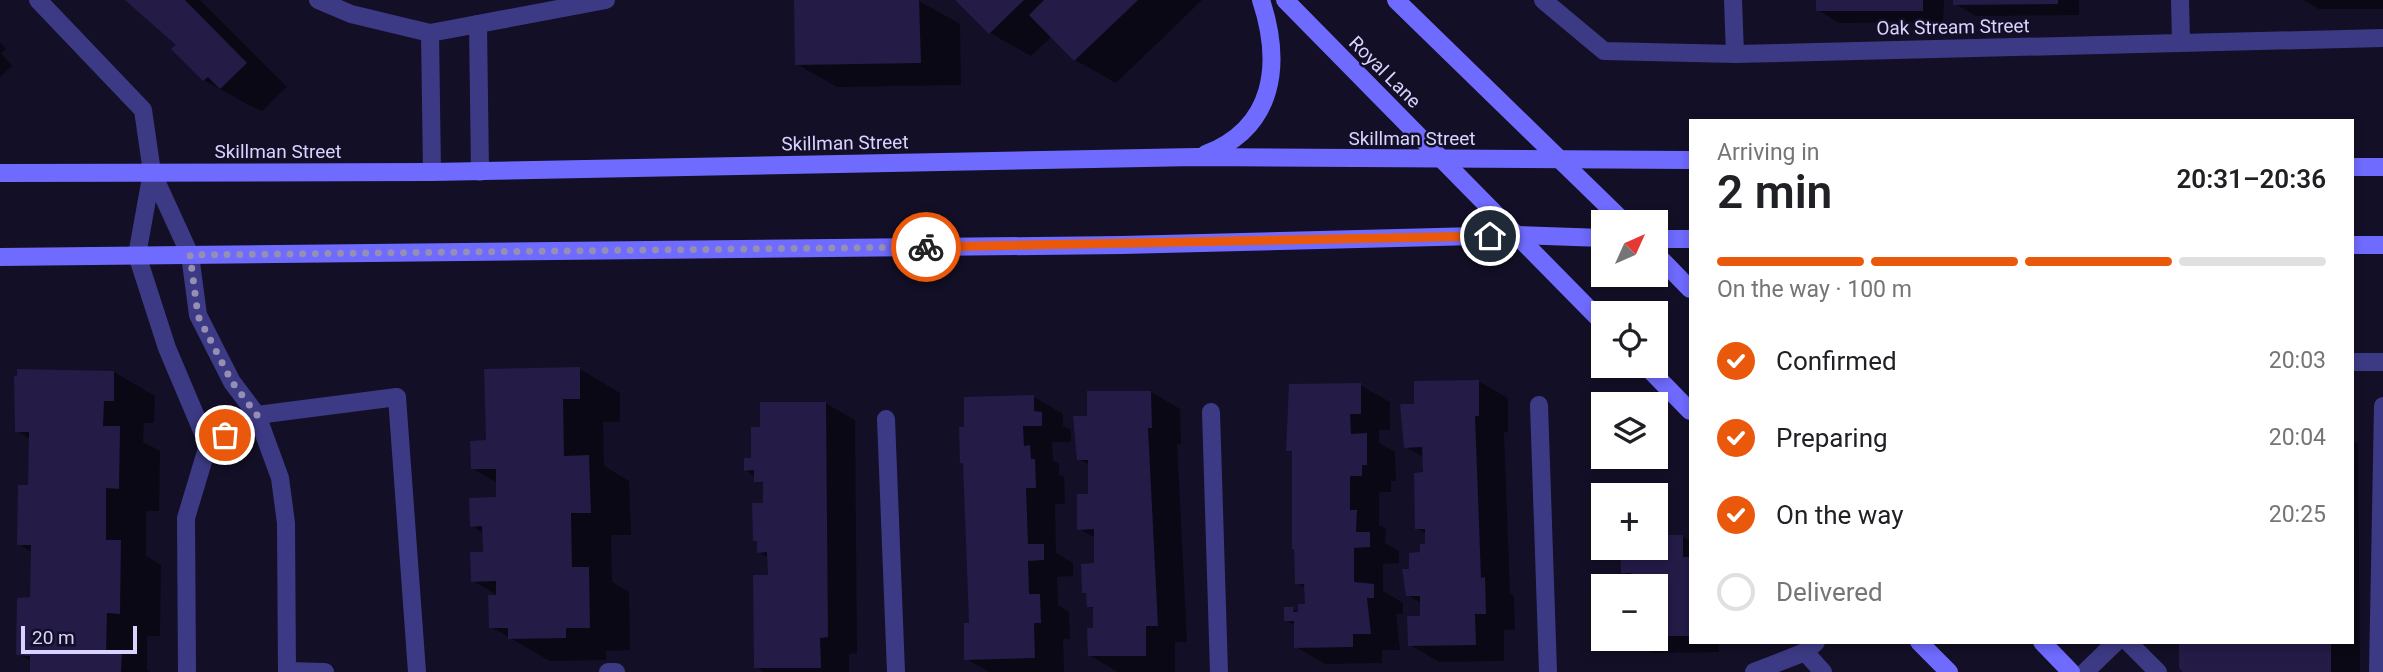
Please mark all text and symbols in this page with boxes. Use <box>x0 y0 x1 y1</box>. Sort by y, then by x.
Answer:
street label: Oak Stream Street <box>1876 14 2030 40</box>
street label: Royal Lane <box>1344 31 1426 113</box>
street label: Skillman Street <box>1348 127 1476 150</box>
street label: Skillman Street <box>781 130 909 156</box>
text: Arriving in <box>1717 139 1820 166</box>
street label: Skillman Street <box>214 140 342 163</box>
text: 20:31–20:36 <box>2176 164 2326 194</box>
text: 2 min <box>1717 165 1832 219</box>
pin <box>1460 206 1520 266</box>
north arrow <box>1591 210 1668 287</box>
map controls <box>1591 210 1668 651</box>
courier <box>891 212 961 282</box>
icon: home <box>1471 217 1509 255</box>
icon: bike <box>907 228 945 266</box>
text: On the way · 100 m <box>1717 276 1912 303</box>
button: locate <box>1591 301 1668 378</box>
icon: check <box>1717 342 1755 380</box>
text: Confirmed <box>1776 346 1897 376</box>
text: 20:03 <box>2269 347 2326 374</box>
button: layers <box>1591 392 1668 469</box>
pin <box>195 405 255 465</box>
icon: bag <box>206 416 244 454</box>
icon: check <box>1717 419 1755 457</box>
text: Preparing <box>1776 423 1888 453</box>
text: 20:04 <box>2269 424 2326 451</box>
button: + <box>1591 483 1668 560</box>
icon: check <box>1717 496 1755 534</box>
text: On the way <box>1776 500 1904 530</box>
text: 20:25 <box>2269 501 2326 528</box>
button: − <box>1591 574 1668 651</box>
text: Delivered <box>1776 577 1883 607</box>
scale bar <box>21 623 136 655</box>
text: 20 m <box>32 626 75 649</box>

